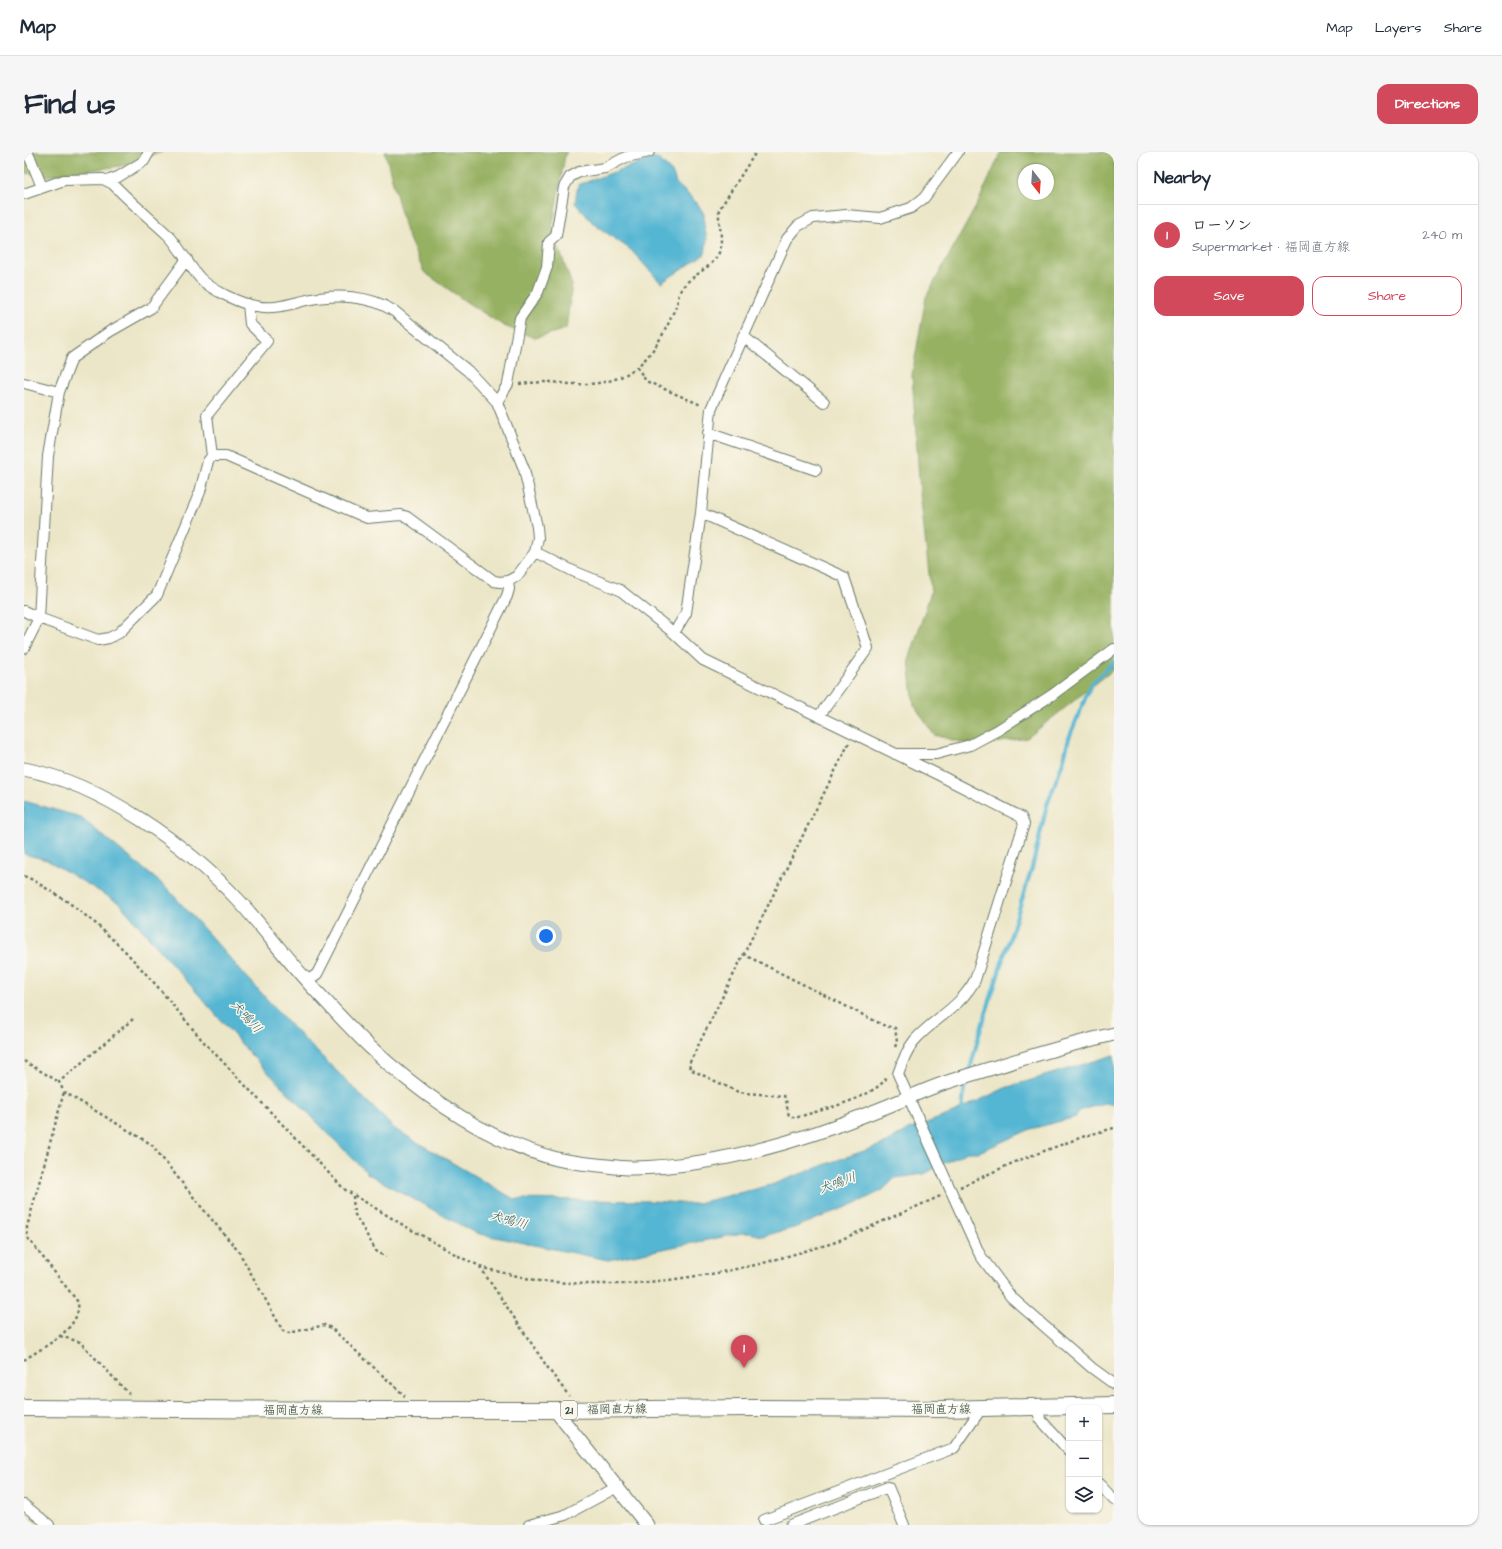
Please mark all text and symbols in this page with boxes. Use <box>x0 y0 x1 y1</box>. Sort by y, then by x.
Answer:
text: Map <box>20 14 56 41</box>
text: Map <box>1326 18 1353 38</box>
text: Layers <box>1375 18 1422 38</box>
text: Share <box>1444 18 1482 38</box>
button: Directions <box>1377 84 1478 124</box>
text: Find us <box>24 85 115 124</box>
north arrow <box>1018 164 1054 200</box>
text: Nearby <box>1154 166 1211 190</box>
text: ローソン <box>1192 215 1252 236</box>
text: 1 <box>1166 226 1168 244</box>
text: 240 m <box>1422 226 1462 244</box>
text: Supermarket · 福岡直方線 <box>1192 238 1350 256</box>
button: Save <box>1154 276 1304 316</box>
button: Share <box>1312 276 1462 316</box>
your location <box>536 926 556 946</box>
water label: 犬鳴川 <box>227 996 266 1037</box>
water label: 犬鳴川 <box>816 1168 859 1198</box>
water label: 犬鳴川 <box>487 1206 530 1234</box>
pin: 1 <box>731 1335 757 1368</box>
street label: 福岡直方線 <box>587 1400 647 1419</box>
road number: 21 <box>561 1401 577 1419</box>
street label: 福岡直方線 <box>911 1401 971 1418</box>
street label: 福岡直方線 <box>263 1402 323 1419</box>
map controls <box>1066 1405 1102 1513</box>
button: + <box>1066 1405 1102 1441</box>
button: − <box>1066 1441 1102 1477</box>
button: layers <box>1066 1477 1102 1513</box>

